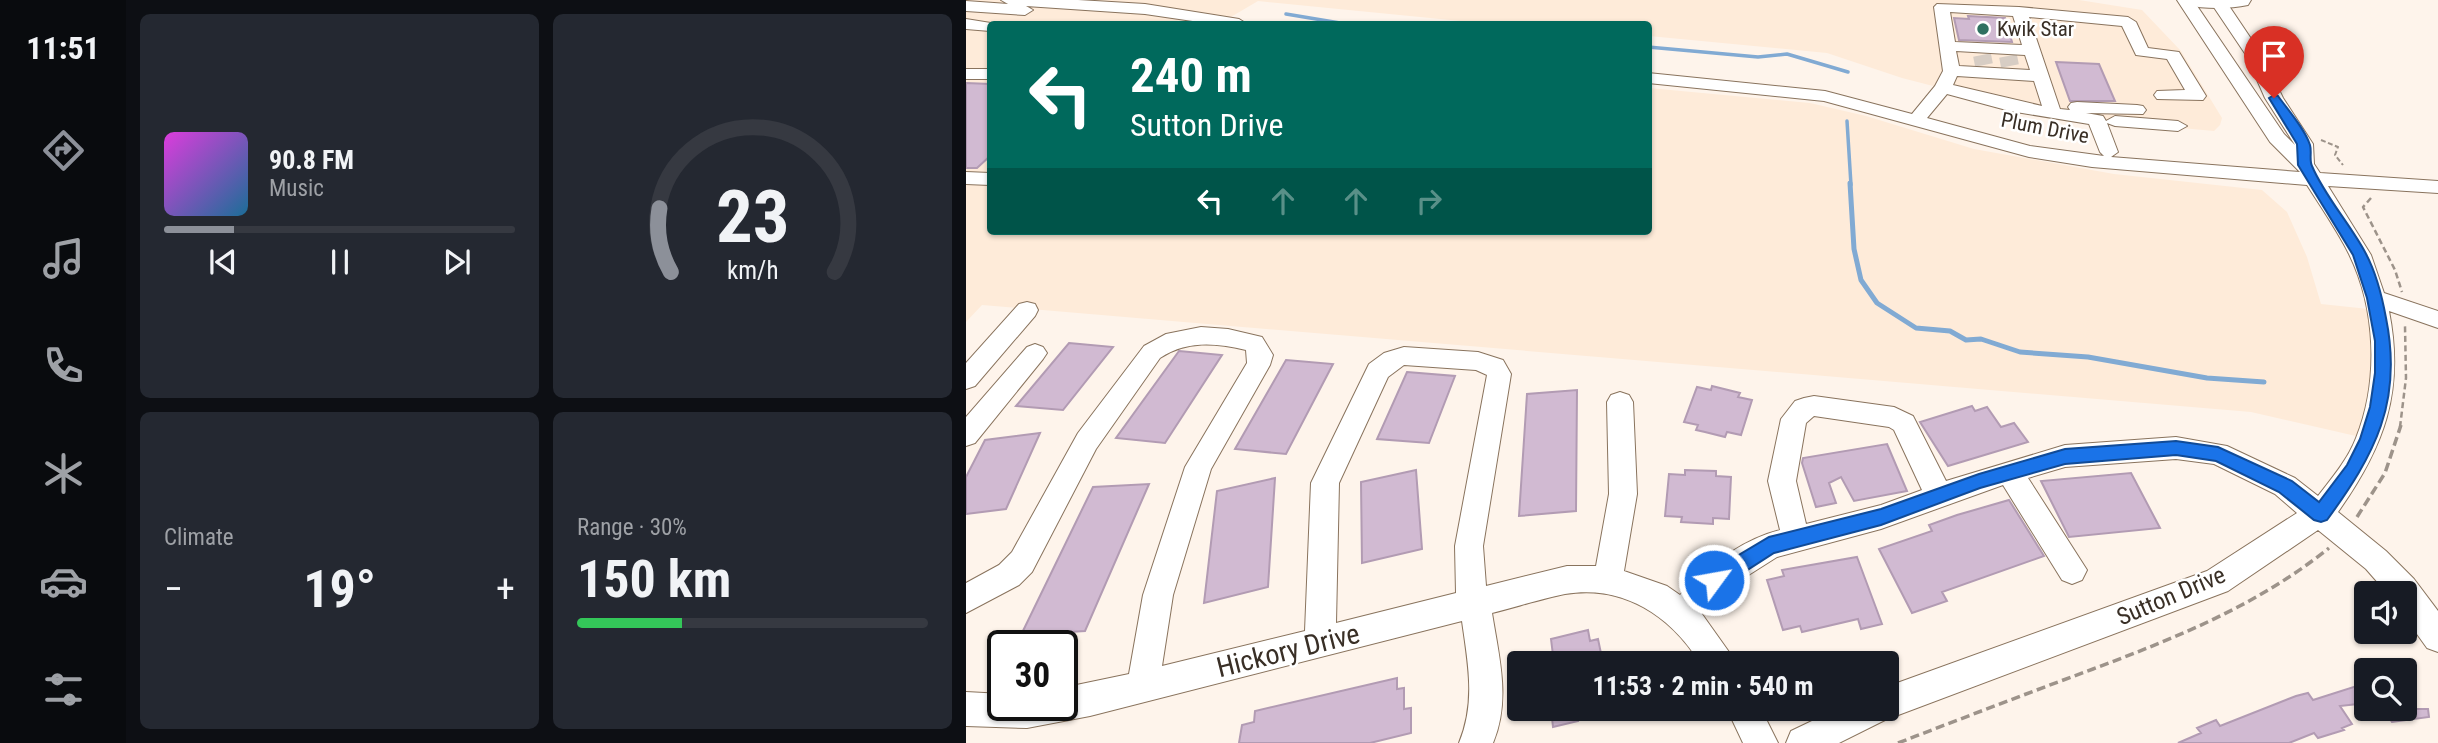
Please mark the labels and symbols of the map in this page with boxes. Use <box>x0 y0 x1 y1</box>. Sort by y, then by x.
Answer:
place label: Kwik Star <box>1997 17 2074 41</box>
marker: Kwik Star <box>1975 21 1991 37</box>
pin <box>2244 26 2304 98</box>
street label: Plum Drive <box>1999 108 2091 148</box>
position arrow <box>1677 543 1751 617</box>
street label: Sutton Drive <box>2113 561 2229 631</box>
street label: Hickory Drive <box>1213 617 1363 684</box>
speed limit sign: 30 <box>987 630 1078 721</box>

